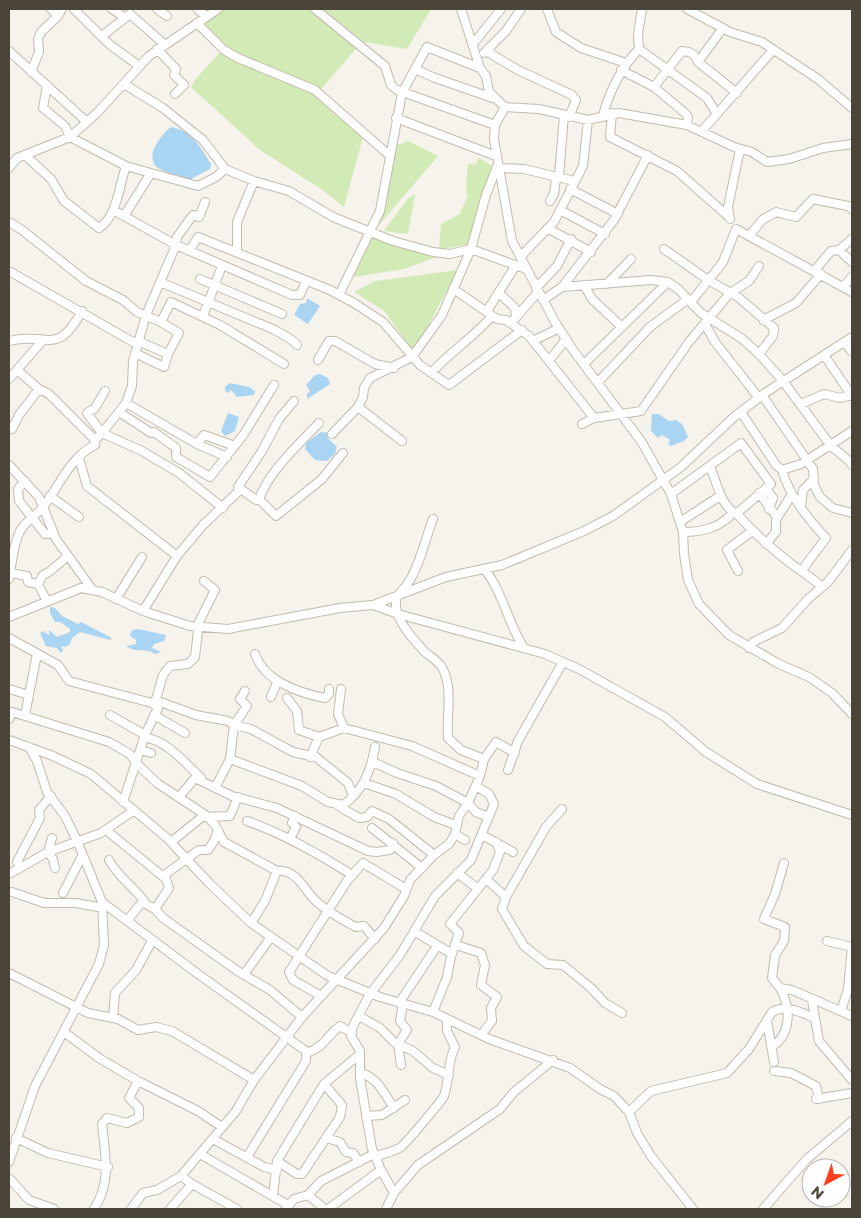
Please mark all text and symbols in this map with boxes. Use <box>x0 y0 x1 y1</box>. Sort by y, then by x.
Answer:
north arrow <box>801 1158 851 1208</box>
text: N <box>807 1182 828 1203</box>

